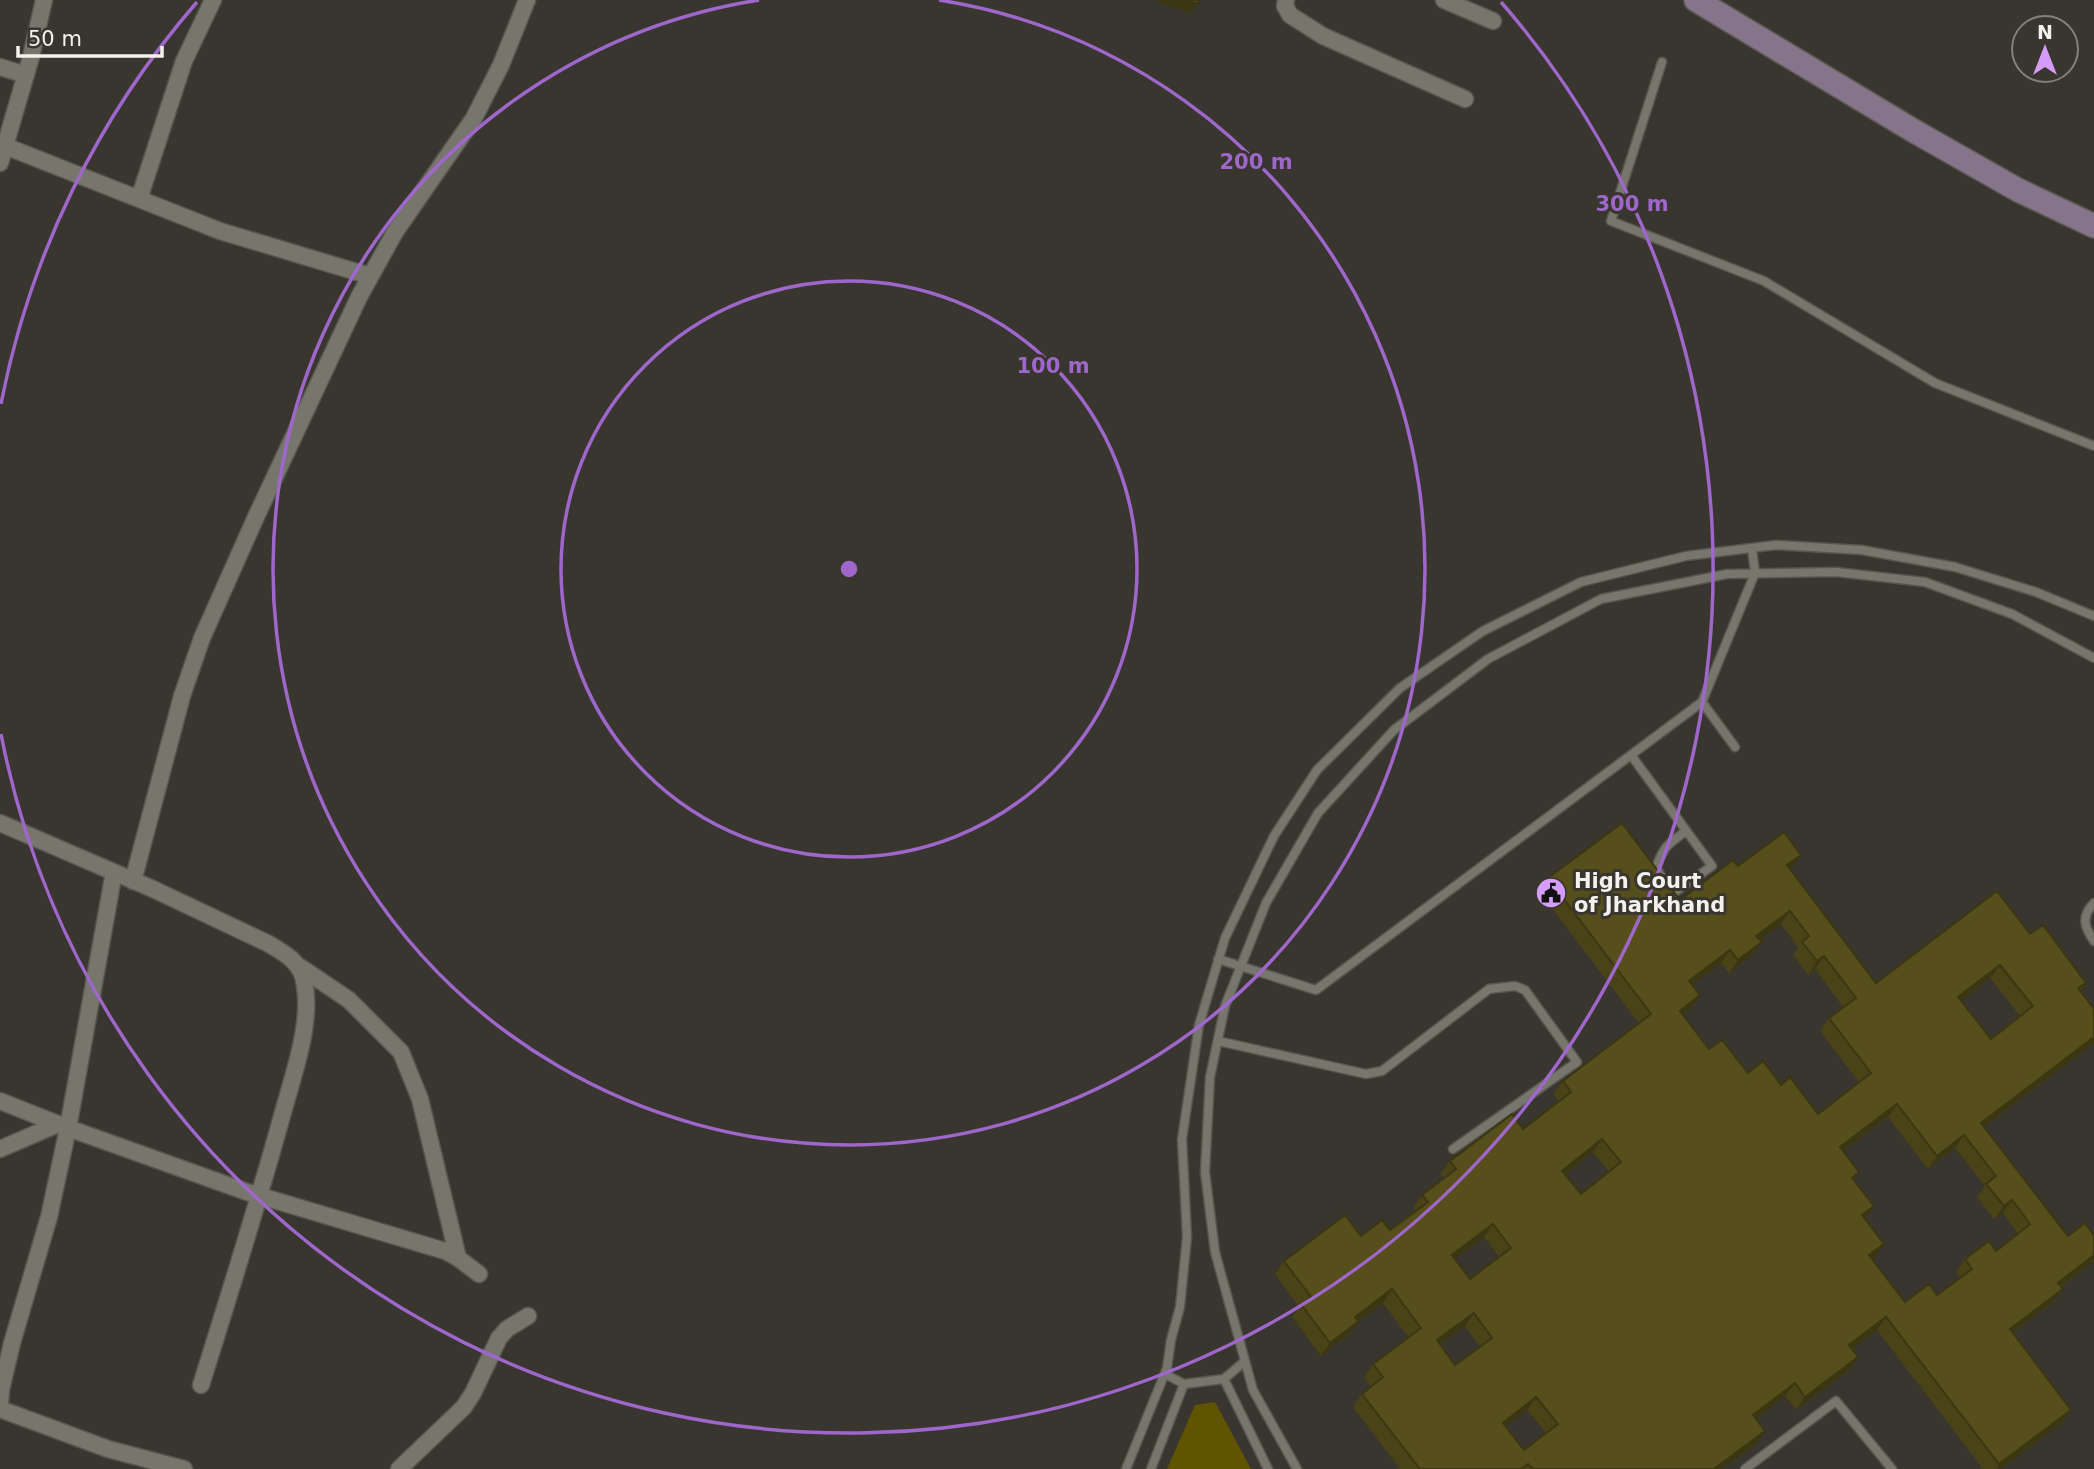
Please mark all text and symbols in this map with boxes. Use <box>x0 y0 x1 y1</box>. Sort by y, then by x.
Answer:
scale bar <box>18 14 161 58</box>
north arrow <box>2010 14 2080 84</box>
text: N <box>2037 21 2053 43</box>
text: 50 m <box>28 27 82 51</box>
text: 200 m <box>1219 150 1293 174</box>
text: 300 m <box>1595 192 1669 216</box>
text: 100 m <box>1016 354 1090 378</box>
centre of rings <box>837 557 861 581</box>
place label: High Court of Jharkhand <box>1574 869 1725 917</box>
public building icon: High Court of Jharkhand <box>1534 876 1568 910</box>

